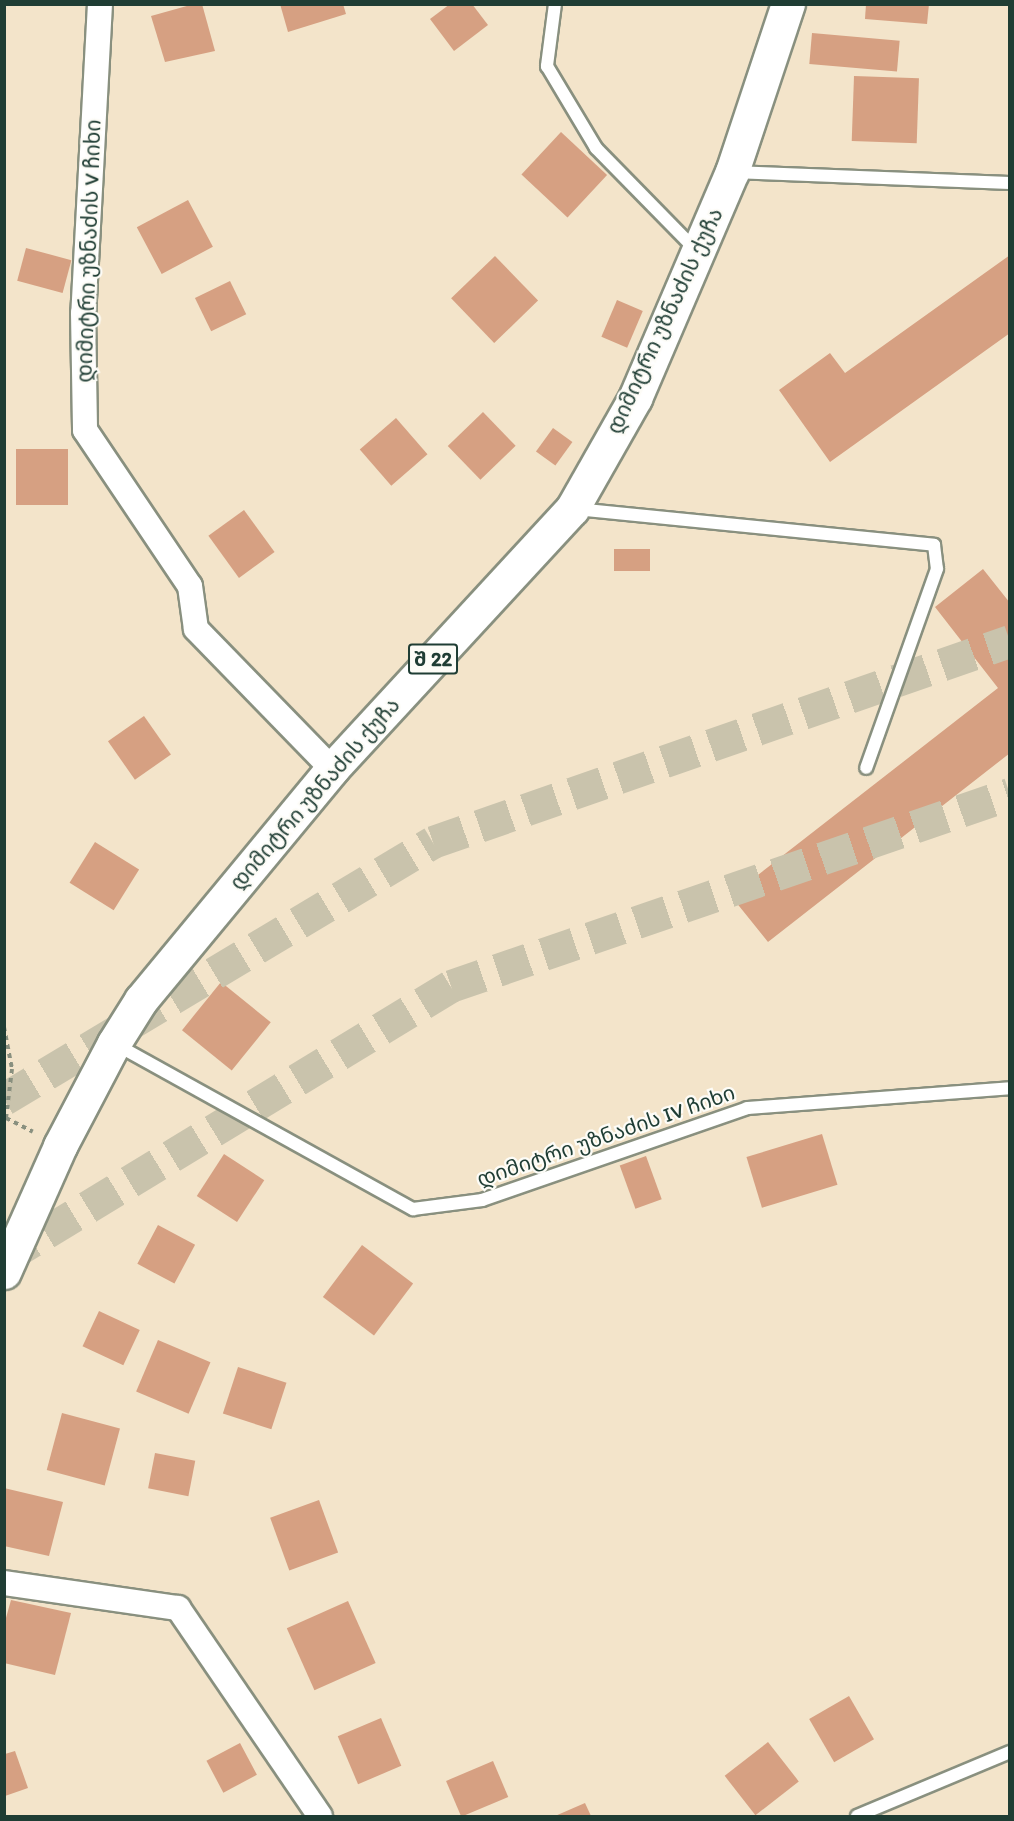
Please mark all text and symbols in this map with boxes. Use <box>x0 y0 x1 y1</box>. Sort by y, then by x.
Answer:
street label: დიმიტრი უზნაძის V ჩიხი <box>72 119 106 383</box>
street label: დიმიტრი უზნაძის ქუჩა <box>602 204 728 438</box>
road number: შ 22 <box>408 642 458 676</box>
street label: დიმიტრი უზნაძის ქუჩა <box>225 693 405 895</box>
street label: დიმიტრი უზნაძის IV ჩიხი <box>474 1080 738 1192</box>

